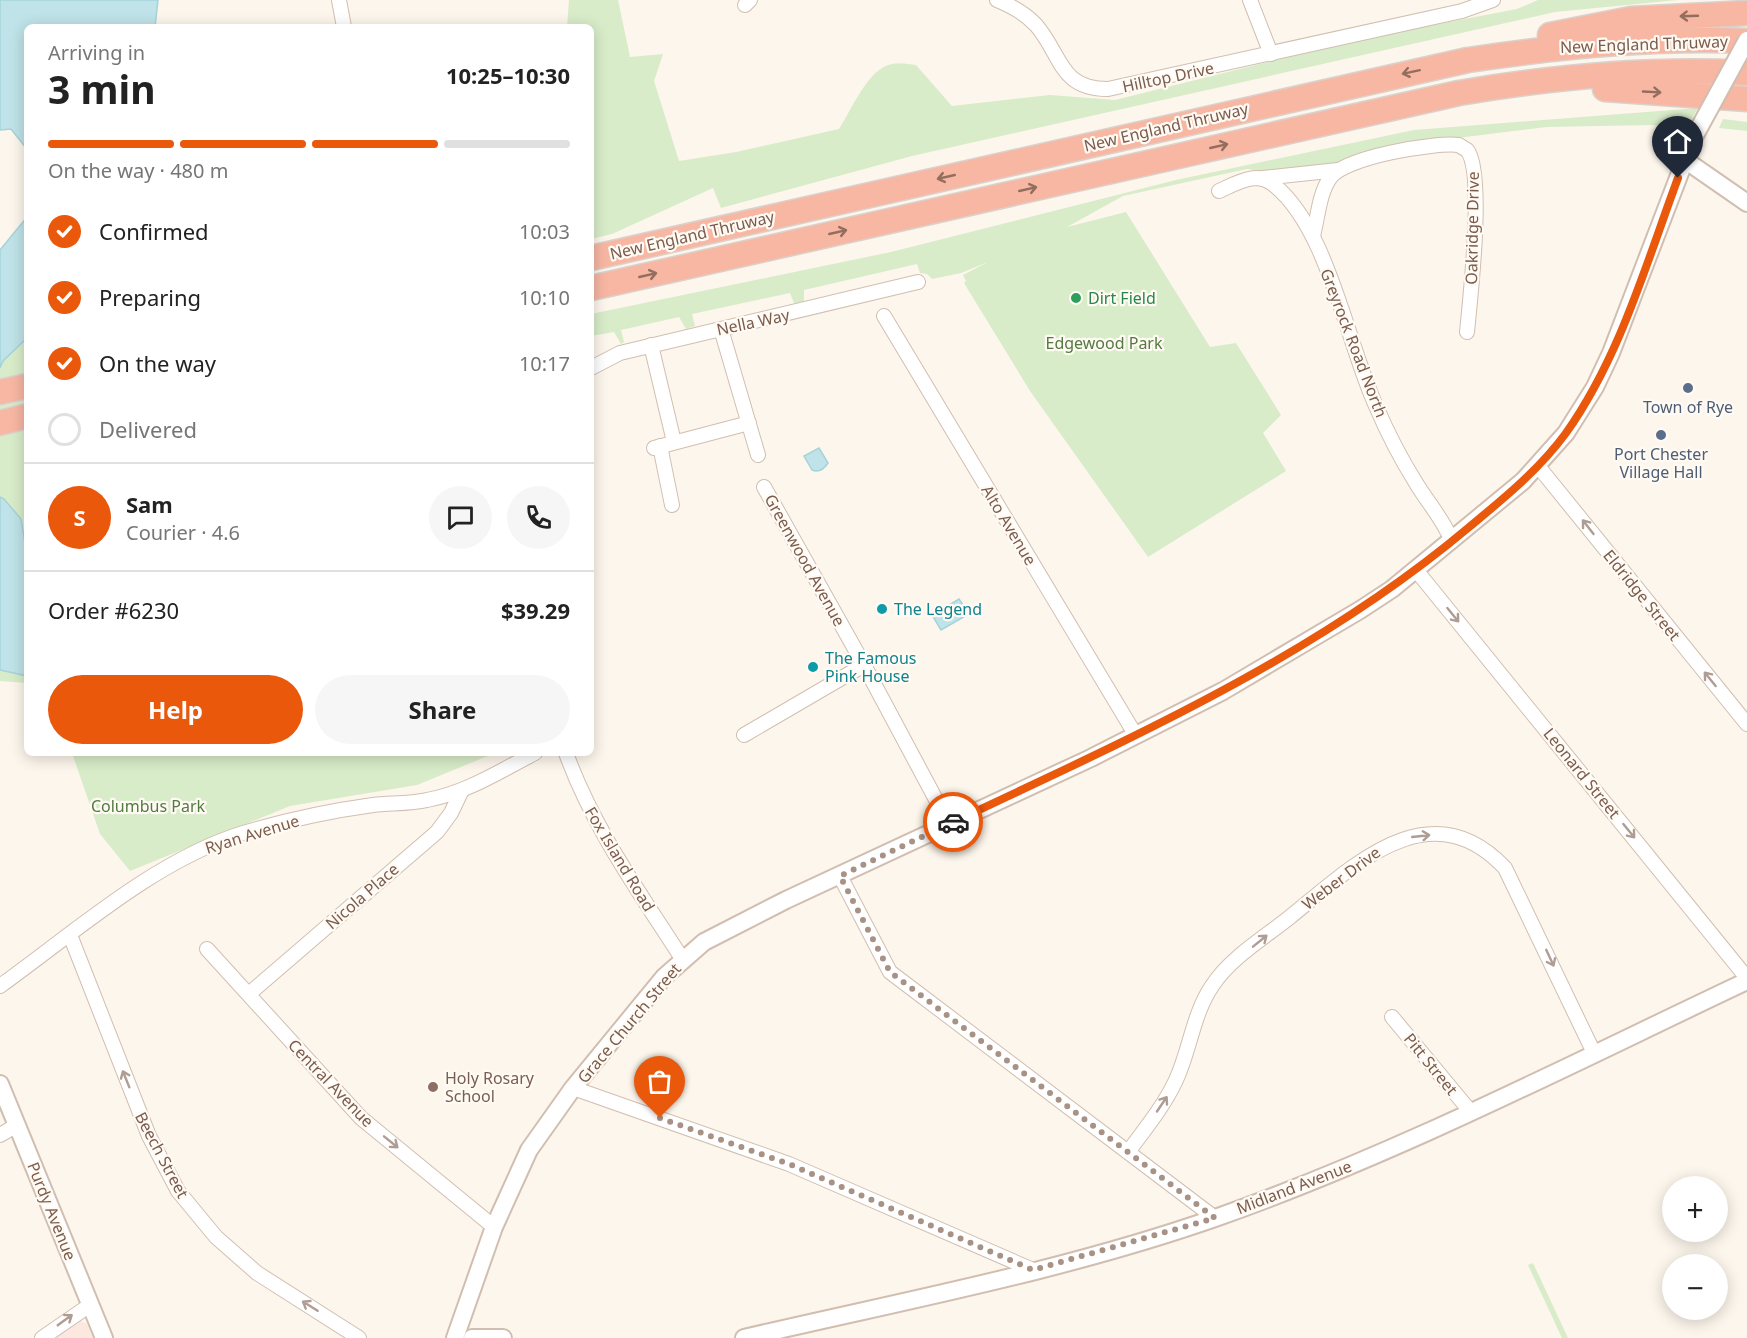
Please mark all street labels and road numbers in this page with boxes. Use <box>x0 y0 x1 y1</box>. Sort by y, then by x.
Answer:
street label: New England Thruway <box>1560 30 1729 58</box>
street label: Hilltop Drive <box>1120 57 1216 97</box>
street label: New England Thruway <box>1082 97 1251 157</box>
street label: Oakridge Drive <box>1460 171 1484 285</box>
street label: New England Thruway <box>608 205 777 265</box>
street label: Greyrock Road North <box>1315 265 1393 421</box>
street label: Nella Way <box>714 303 792 340</box>
street label: Alto Avenue <box>976 481 1042 569</box>
street label: Greenwood Avenue <box>760 490 850 630</box>
street label: Eldridge Street <box>1598 545 1686 645</box>
street label: Leonard Street <box>1539 723 1626 823</box>
street label: Fox Island Road <box>580 802 660 916</box>
street label: Ryan Avenue <box>202 809 302 859</box>
street label: Weber Drive <box>1297 841 1385 915</box>
street label: Nicola Place <box>321 858 403 934</box>
street label: Grace Church Street <box>572 958 686 1088</box>
street label: Pitt Street <box>1399 1028 1463 1100</box>
street label: Central Avenue <box>283 1034 379 1132</box>
street label: Beech Street <box>130 1108 194 1202</box>
street label: Midland Avenue <box>1233 1155 1355 1219</box>
street label: Purdy Avenue <box>22 1159 82 1263</box>

